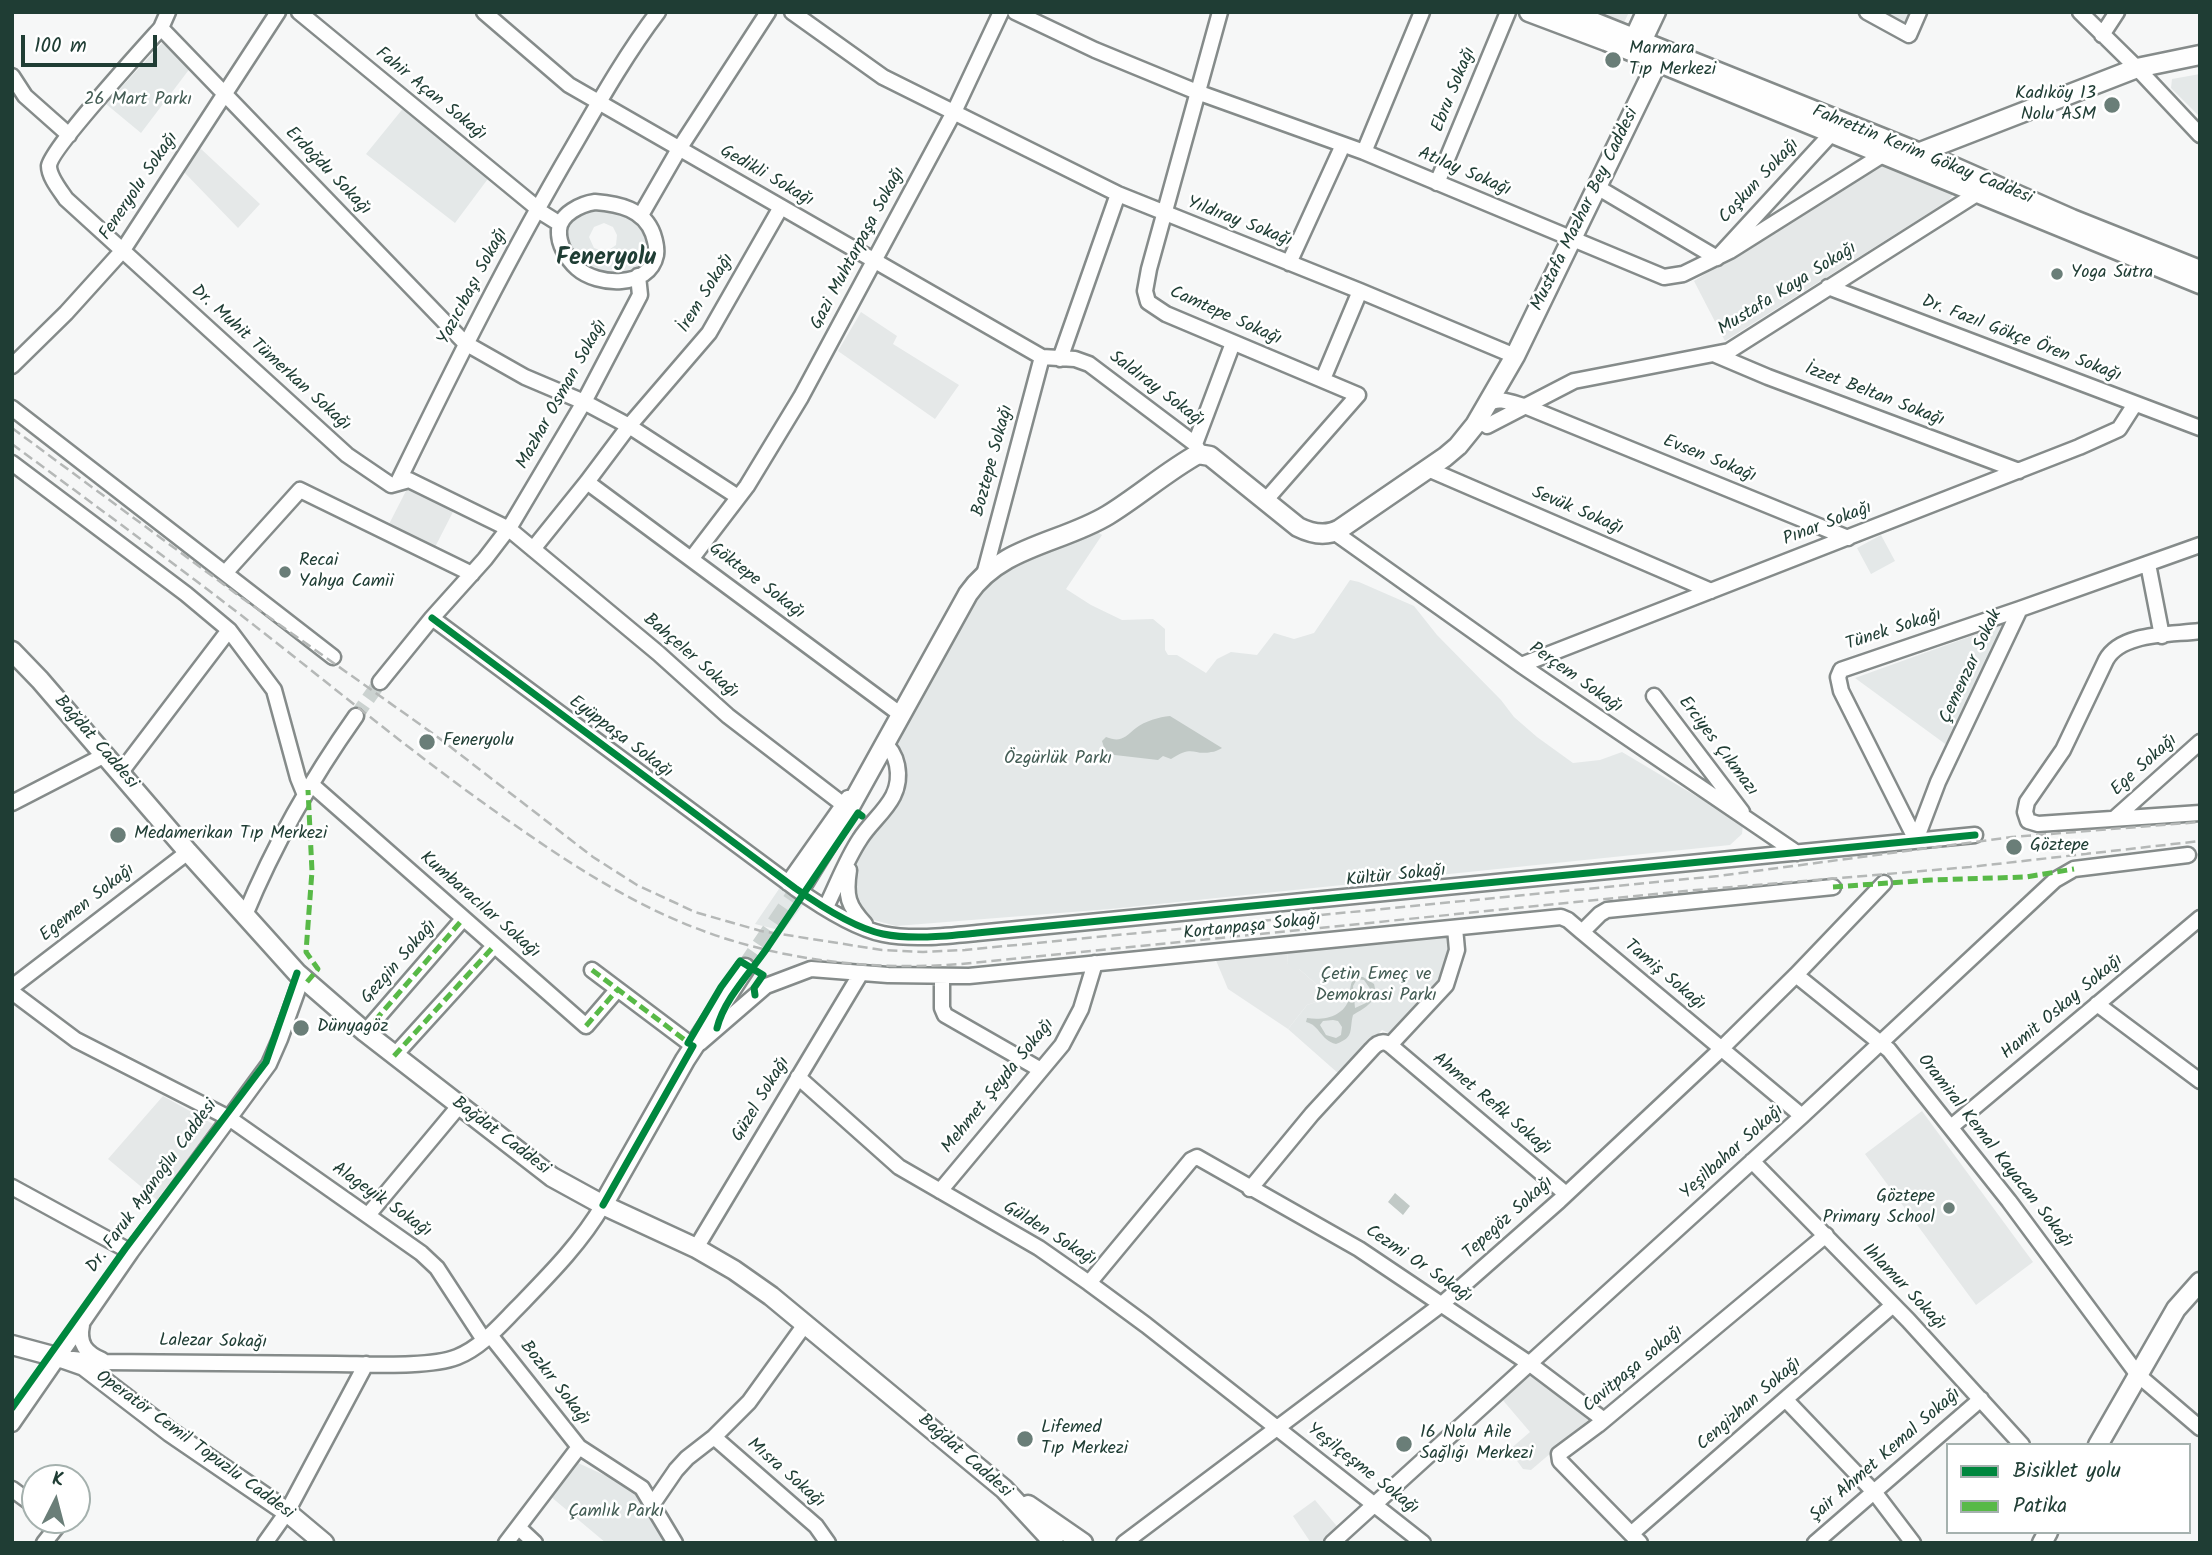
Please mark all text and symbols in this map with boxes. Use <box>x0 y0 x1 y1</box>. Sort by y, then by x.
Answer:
scale bar <box>24 21 161 65</box>
text: 100 m <box>34 30 87 63</box>
place label: Marmara Tıp Merkezi <box>1629 39 1716 82</box>
street label: Fahir Açan Sokağı <box>370 44 490 146</box>
street label: Ebru Sokağı <box>1428 44 1482 136</box>
marker: Marmara Tıp Merkezi <box>1603 50 1623 70</box>
place label: Kadıköy 13 Nolu ASM <box>2015 84 2096 126</box>
park label: 26 Mart Parkı <box>84 90 192 112</box>
marker: Kadıköy 13 Nolu ASM <box>2102 95 2122 115</box>
street label: Fahrettin Kerim Gökay Caddesi <box>1809 102 2035 210</box>
street label: Mustafa Mazhar Bey Caddesi <box>1527 105 1645 315</box>
street label: Erdoğdu Sokağı <box>279 123 375 221</box>
street label: Feneryolu Sokağı <box>96 129 184 245</box>
street label: Coşkun Sokağı <box>1715 135 1805 229</box>
street label: Gedikli Sokağı <box>715 142 817 212</box>
street label: Atılay Sokağı <box>1414 144 1514 202</box>
street label: Gazi Muhtarpaşa Sokağı <box>807 164 911 334</box>
street label: Yıldıray Sokağı <box>1183 193 1295 253</box>
street label: Yazıcıbaşı Sokağı <box>434 225 514 349</box>
street label: Mustafa Kaya Sokağı <box>1715 239 1861 341</box>
district label: Feneryolu <box>556 246 656 274</box>
street label: İrem Sokağı <box>674 251 740 337</box>
place label: Yoga Sutra <box>2071 263 2153 285</box>
marker: Yoga Sutra <box>2049 266 2065 282</box>
street label: Dr. Muhit Tümerkan Sokağı <box>185 281 355 437</box>
street label: Camtepe Sokağı <box>1166 283 1284 351</box>
street label: Dr. Fazıl Gökçe Ören Sokağı <box>1918 292 2124 388</box>
street label: Mazhar Osman Sokağı <box>513 316 613 474</box>
street label: Saldıray Sokağı <box>1104 347 1208 433</box>
street label: İzzet Beltan Sokağı <box>1801 359 1947 433</box>
street label: Boztepe Sokağı <box>969 403 1019 519</box>
street label: Evsen Sokağı <box>1659 432 1759 488</box>
street label: Sevük Sokağı <box>1528 483 1626 541</box>
street label: Pınar Sokağı <box>1781 498 1875 552</box>
street label: Göktepe Sokağı <box>704 539 808 625</box>
place label: Recai Yahya Camii <box>299 551 394 594</box>
marker: Recai Yahya Camii <box>277 564 293 580</box>
street label: Tünek Sokağı <box>1843 605 1945 657</box>
street label: Çemenzar Sokak <box>1936 606 2008 728</box>
street label: Bahçeler Sokağı <box>638 610 742 704</box>
street label: Perçem Sokağı <box>1524 639 1626 719</box>
street label: Bağdat Caddesi <box>48 692 142 794</box>
street label: Eyüppaşa Sokağı <box>564 692 676 784</box>
street label: Erciyes Çıkmazı <box>1672 693 1762 801</box>
street label: Ege Sokağı <box>2107 730 2183 802</box>
place label: Feneryolu <box>443 731 514 753</box>
marker: Feneryolu <box>417 732 437 752</box>
park label: Özgürlük Parkı <box>1004 749 1112 771</box>
place label: Medamerikan Tıp Merkezi <box>134 824 327 846</box>
marker: Medamerikan Tıp Merkezi <box>108 825 128 845</box>
place label: Göztepe <box>2030 836 2089 858</box>
marker: Göztepe <box>2004 837 2024 857</box>
street label: Kumbaracılar Sokağı <box>414 848 544 964</box>
street label: Egemen Sokağı <box>36 860 140 948</box>
street label: Kültür Sokağı <box>1345 861 1447 893</box>
street label: Kortanpaşa Sokağı <box>1182 910 1322 946</box>
street label: Gezgin Sokağı <box>358 917 442 1009</box>
street label: Tamiş Sokağı <box>1619 936 1709 1016</box>
street label: Hamit Oskay Sokağı <box>1998 951 2128 1065</box>
park label: Çetin Emeç ve Demokrasi Parkı <box>1315 965 1437 1007</box>
street label: Mehmet Şeyda Sokağı <box>938 1015 1060 1159</box>
place label: Dünyagöz <box>317 1017 388 1039</box>
marker: Dünyagöz <box>291 1018 311 1038</box>
street label: Ahmet Refik Sokağı <box>1427 1049 1555 1161</box>
street label: Oramiral Kemal Kayacan Sokağı <box>1912 1051 2076 1253</box>
street label: Güzel Sokağı <box>728 1054 796 1146</box>
street label: Bağdat Caddesi <box>447 1093 553 1181</box>
street label: Dr. Faruk Ayanoğlu Caddesi <box>83 1096 223 1278</box>
street label: Yeşilbahar Sokağı <box>1677 1101 1789 1205</box>
street label: Alageyik Sokağı <box>327 1159 435 1243</box>
street label: Tepegöz Sokağı <box>1459 1173 1559 1265</box>
place label: Göztepe Primary School <box>1823 1187 1935 1230</box>
street label: Gülden Sokağı <box>998 1198 1100 1272</box>
marker: Göztepe Primary School <box>1941 1200 1957 1216</box>
street label: Cezmi Or Sokağı <box>1360 1221 1476 1309</box>
street label: Ihlamur Sokağı <box>1856 1240 1950 1336</box>
street label: Cavitpaşa sokağı <box>1579 1322 1689 1418</box>
street label: Lalezar Sokağı <box>159 1331 267 1355</box>
street label: Bozkır Sokağı <box>514 1337 594 1431</box>
street label: Cengizhan Sokağı <box>1693 1354 1807 1456</box>
street label: Operatör Cemil Topuzlu Caddesi <box>91 1367 297 1525</box>
street label: Şair Ahmet Kemal Sokağı <box>1806 1384 1966 1528</box>
street label: Bağdat Caddesi <box>913 1410 1015 1504</box>
place label: Lifemed Tıp Merkezi <box>1041 1418 1128 1460</box>
street label: Yeşilçeşme Sokağı <box>1302 1420 1422 1520</box>
place label: 16 Nolu Aile Sağlığı Merkezi <box>1420 1423 1533 1466</box>
marker: Lifemed Tıp Merkezi <box>1015 1429 1035 1449</box>
street label: Mısra Sokağı <box>742 1434 828 1514</box>
marker: 16 Nolu Aile Sağlığı Merkezi <box>1394 1434 1414 1454</box>
legend <box>1946 1443 2191 1534</box>
text: Bisiklet yolu <box>2013 1455 2121 1488</box>
north arrow <box>21 1464 91 1534</box>
text: K <box>51 1465 65 1496</box>
text: Patika <box>2013 1490 2067 1523</box>
park label: Çamlık Parkı <box>568 1502 664 1524</box>

